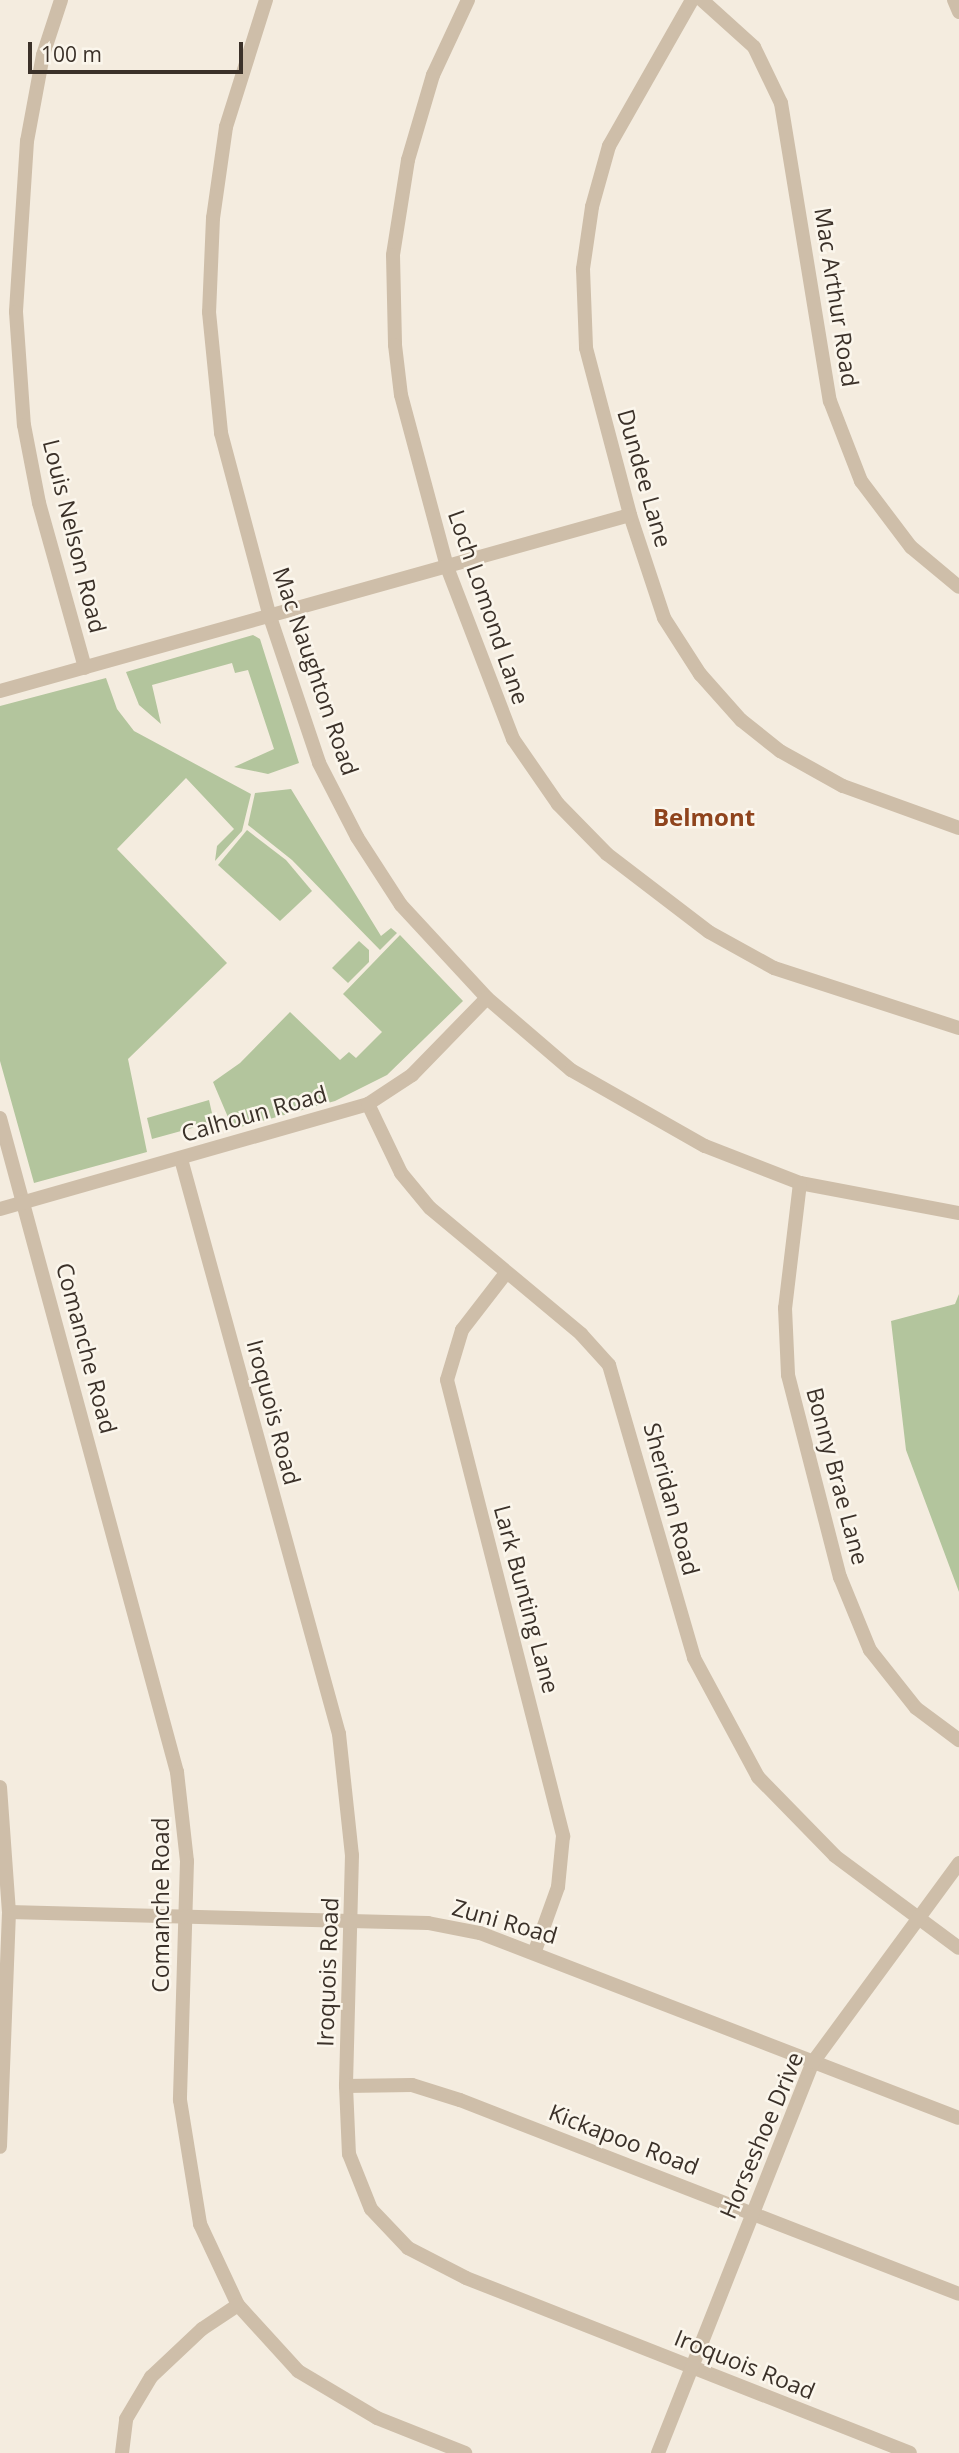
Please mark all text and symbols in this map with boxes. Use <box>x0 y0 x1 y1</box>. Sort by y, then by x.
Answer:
scale bar <box>32 28 247 72</box>
text: 100 m <box>41 40 102 68</box>
street label: Mac Arthur Road <box>809 205 865 389</box>
street label: Dundee Lane <box>612 406 678 550</box>
street label: Louis Nelson Road <box>38 436 112 636</box>
street label: Loch Lomond Lane <box>443 506 535 708</box>
street label: Mac Naughton Road <box>267 563 365 779</box>
district label: Belmont <box>653 803 755 831</box>
street label: Calhoun Road <box>178 1079 330 1147</box>
street label: Comanche Road <box>51 1260 123 1436</box>
street label: Iroquois Road <box>241 1336 307 1488</box>
street label: Bonny Brae Lane <box>801 1384 875 1568</box>
street label: Sheridan Road <box>638 1420 706 1578</box>
street label: Lark Bunting Lane <box>489 1502 565 1696</box>
street label: Comanche Road <box>146 1817 174 1993</box>
street label: Zuni Road <box>449 1893 561 1949</box>
street label: Iroquois Road <box>311 1897 343 2047</box>
street label: Horseshoe Drive <box>713 2048 809 2222</box>
street label: Kickapoo Road <box>545 2098 703 2180</box>
street label: Iroquois Road <box>671 2323 819 2405</box>

